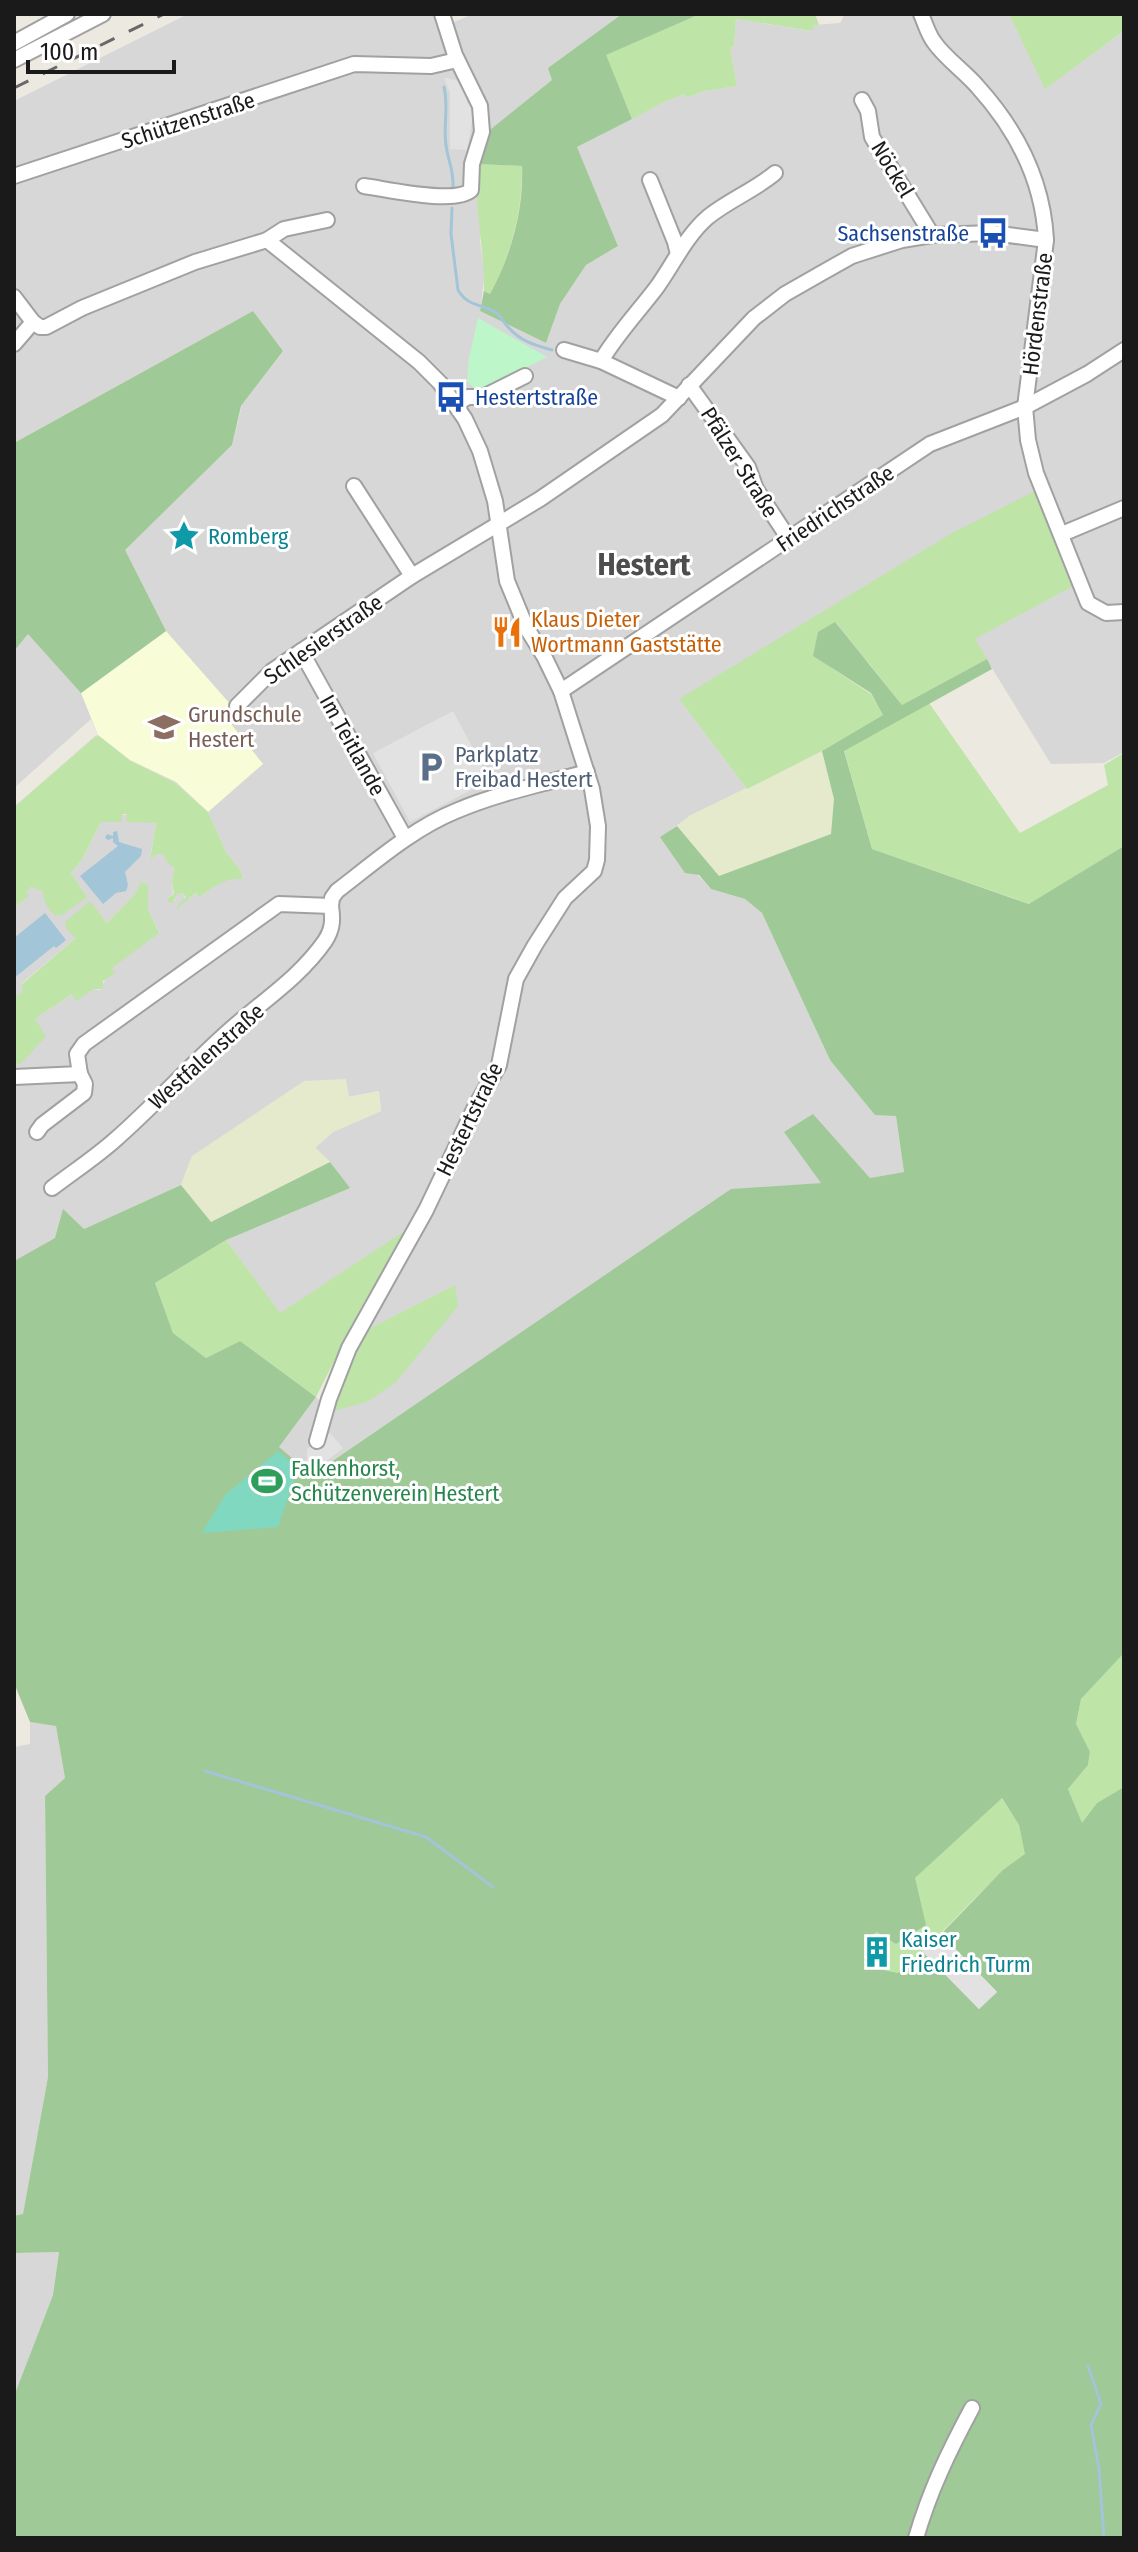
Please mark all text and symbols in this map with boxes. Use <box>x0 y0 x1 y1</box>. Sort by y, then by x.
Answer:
scale bar <box>28 24 174 74</box>
text: 100 m <box>40 38 98 66</box>
street label: Schützenstraße <box>118 86 258 155</box>
street label: Nöckel <box>865 136 920 203</box>
bus stop icon: Sachsenstraße <box>976 216 1010 250</box>
place label: Sachsenstraße <box>837 220 969 247</box>
street label: Hördenstraße <box>1017 251 1058 377</box>
bus stop icon: Hestertstraße <box>434 380 468 414</box>
place label: Hestertstraße <box>475 384 598 411</box>
street label: Pfälzer Straße <box>695 402 784 522</box>
street label: Friedrichstraße <box>771 459 899 558</box>
place icon: Romberg <box>167 519 201 553</box>
place label: Romberg <box>208 523 289 550</box>
district label: Hestert <box>597 547 691 583</box>
street label: Schlesierstraße <box>259 589 388 690</box>
place label: Klaus Dieter Wortmann Gaststätte <box>531 606 722 658</box>
restaurant icon: Klaus Dieter Wortmann Gaststätte <box>490 615 524 649</box>
street label: Im Teitlande <box>314 690 391 800</box>
place label: Grundschule Hestert <box>188 701 302 753</box>
school or university icon: Grundschule Hestert <box>147 710 181 744</box>
place label: Parkplatz Freibad Hestert <box>455 741 594 793</box>
parking icon: Parkplatz Freibad Hestert <box>414 750 448 784</box>
street label: Westfalenstraße <box>143 998 270 1115</box>
street label: Hestertstraße <box>430 1058 509 1181</box>
place label: Falkenhorst, Schützenverein Hestert <box>291 1455 500 1507</box>
sports icon: Falkenhorst, Schützenverein Hestert <box>250 1464 284 1498</box>
place label: Kaiser Friedrich Turm <box>901 1926 1031 1978</box>
building icon: Kaiser Friedrich Turm <box>860 1935 894 1969</box>

